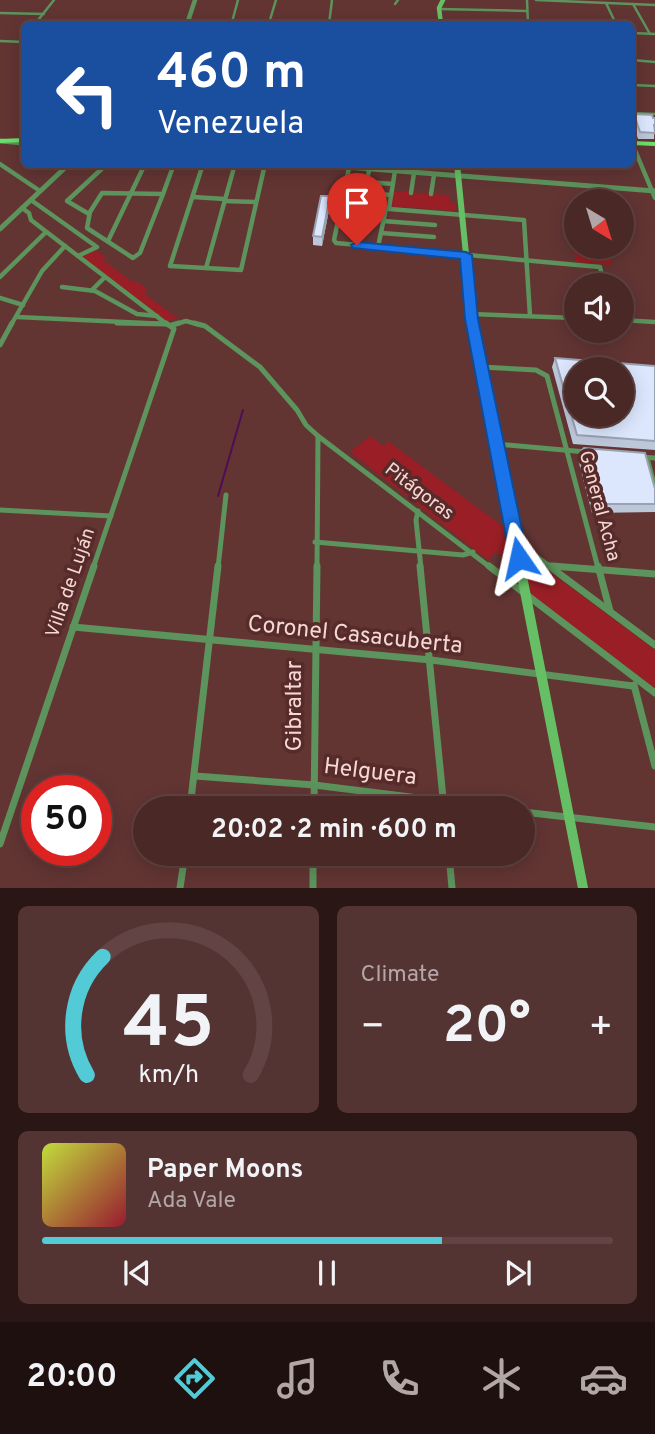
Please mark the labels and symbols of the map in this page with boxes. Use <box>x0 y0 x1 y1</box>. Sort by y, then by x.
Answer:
pin <box>327 173 387 245</box>
north arrow <box>564 189 634 259</box>
street label: General Acha <box>573 448 625 564</box>
street label: Pitágoras <box>379 458 459 526</box>
position arrow <box>482 521 556 595</box>
street label: Villa de Luján <box>41 525 101 641</box>
street label: Coronel Casacuberta <box>246 610 464 662</box>
street label: Gibraltar <box>281 661 310 751</box>
street label: Helguera <box>322 753 418 793</box>
speed limit sign: 50 <box>21 775 112 866</box>

